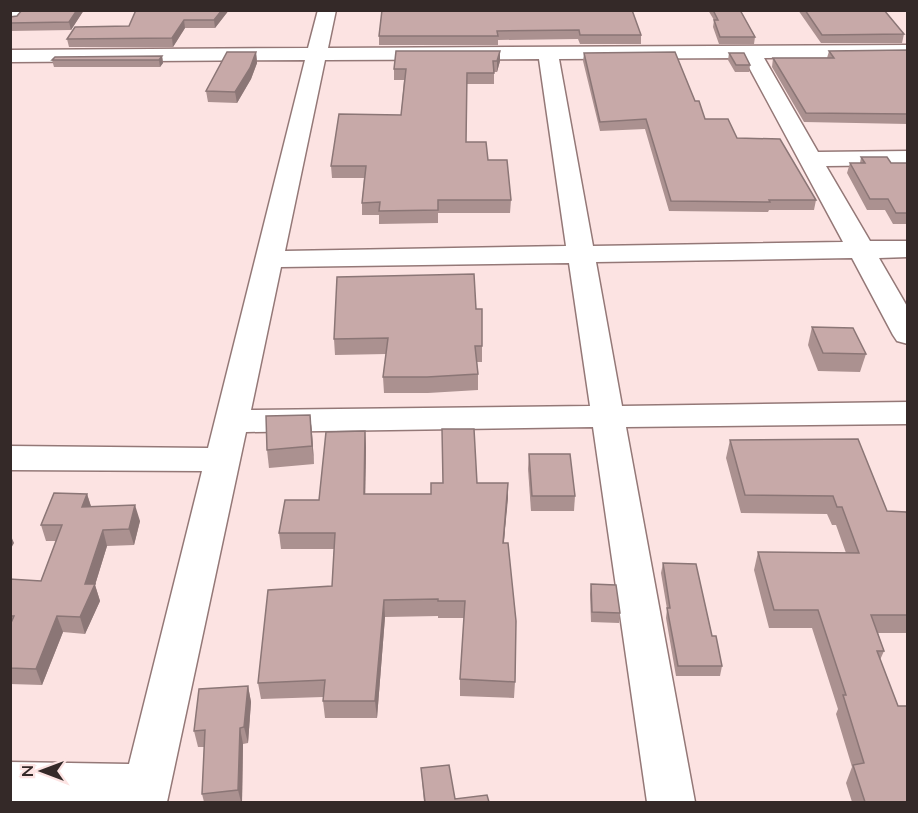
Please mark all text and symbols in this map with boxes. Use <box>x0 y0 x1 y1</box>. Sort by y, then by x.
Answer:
north arrow <box>12 741 72 801</box>
text: N <box>17 765 36 777</box>

